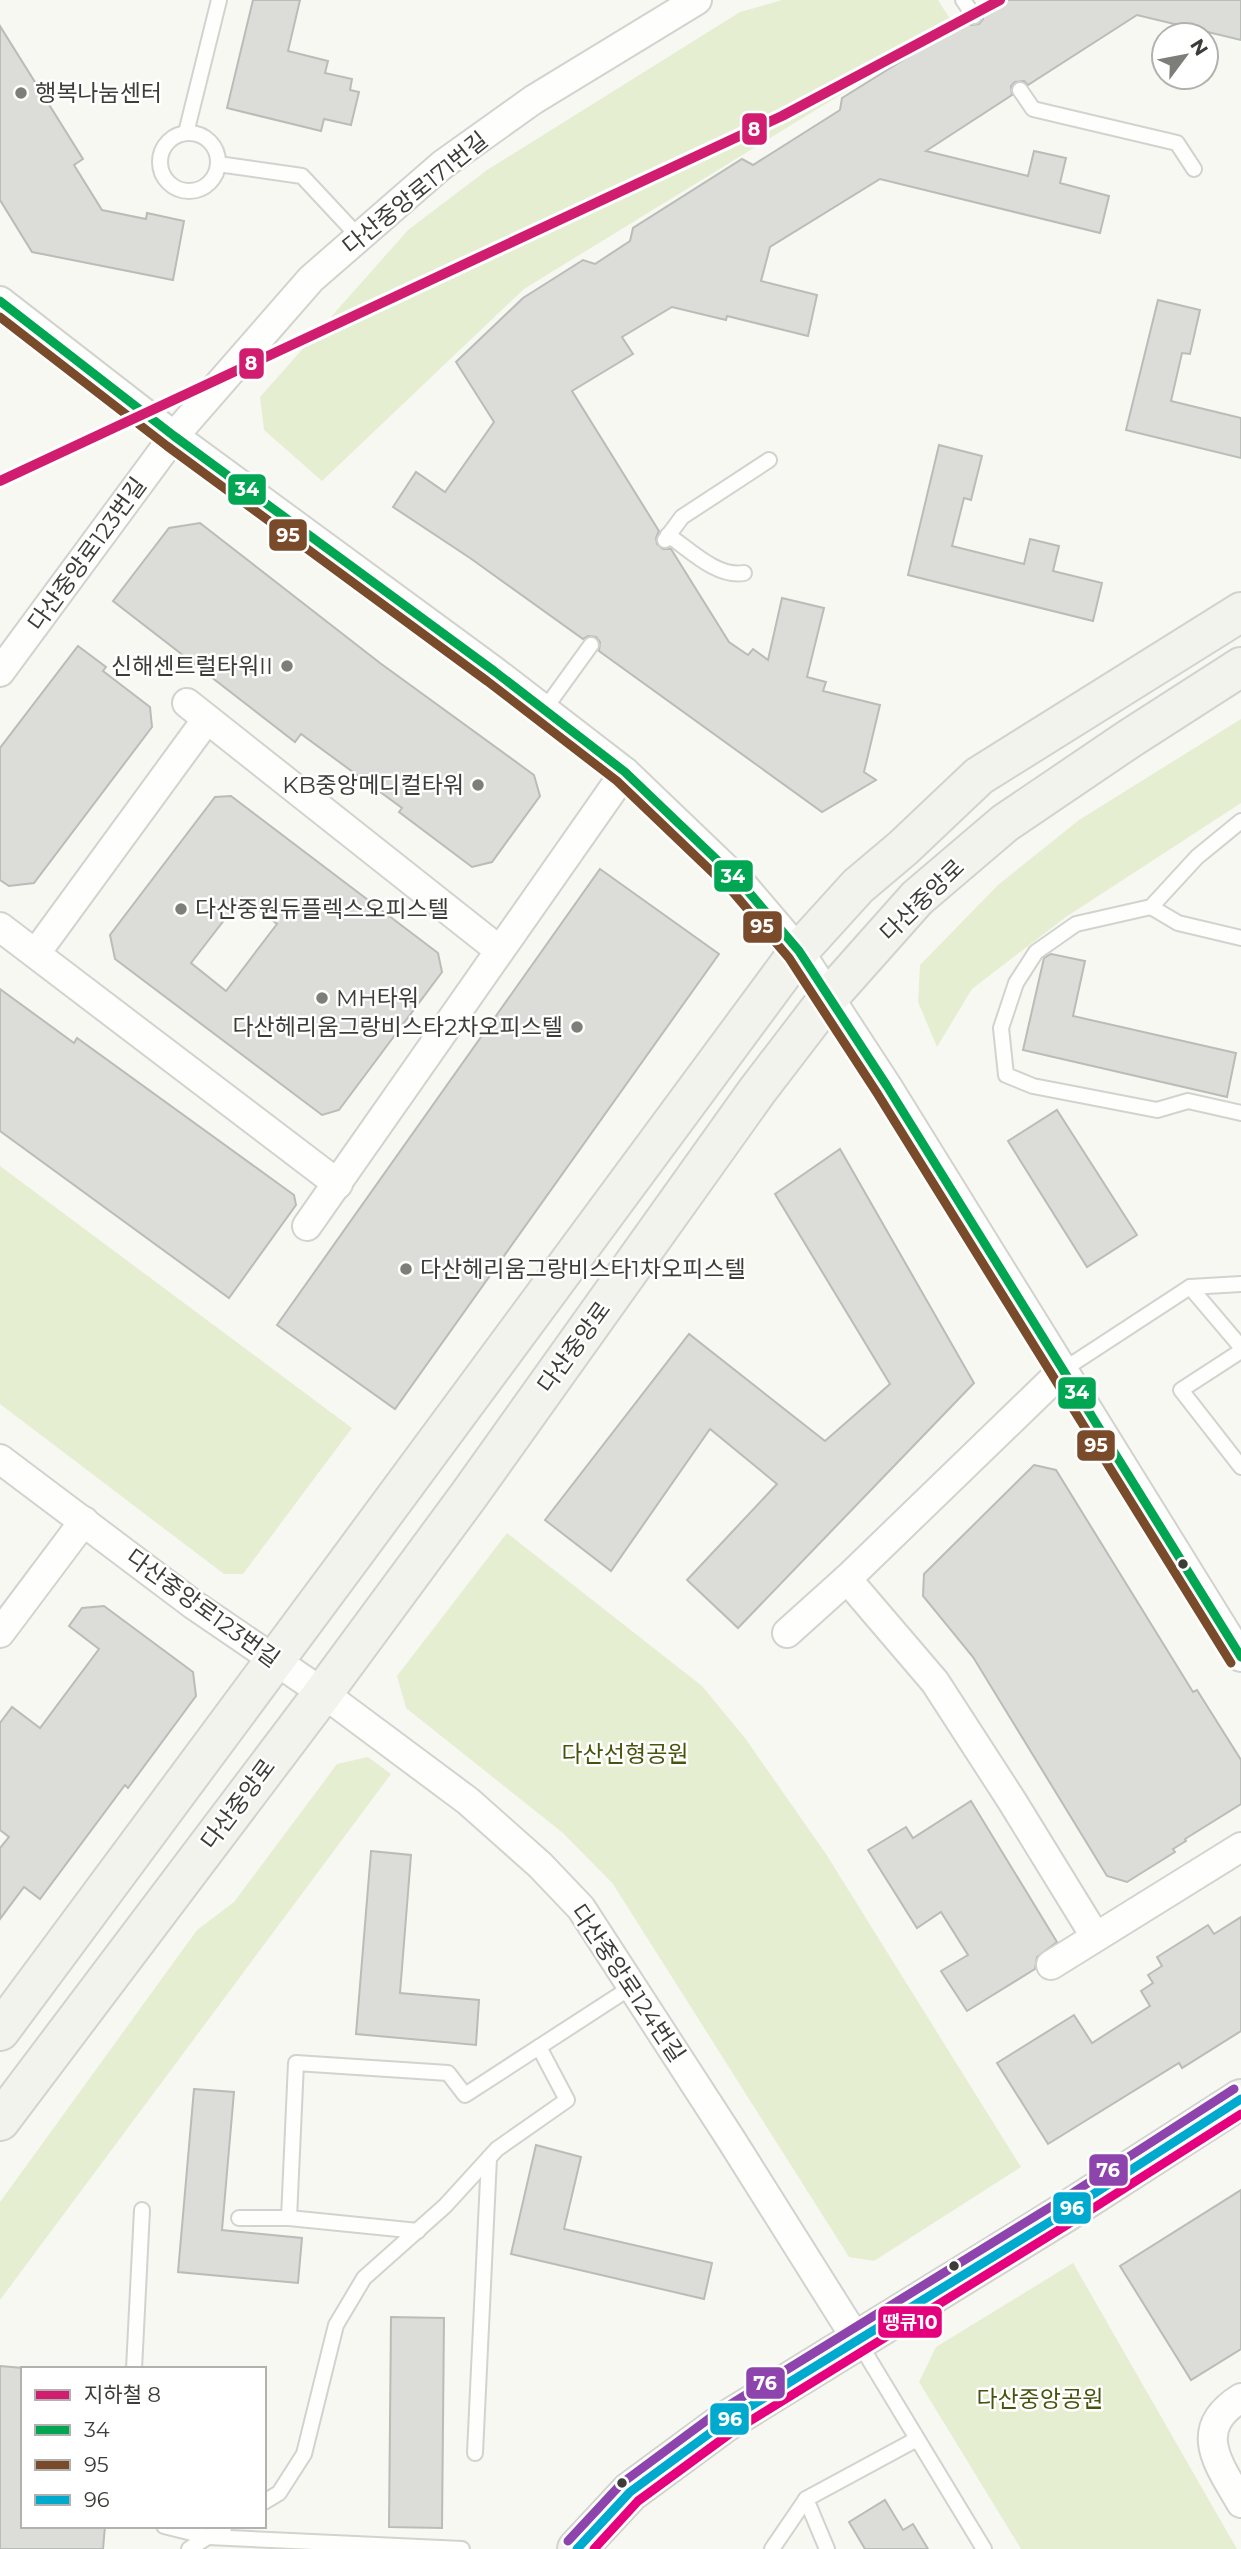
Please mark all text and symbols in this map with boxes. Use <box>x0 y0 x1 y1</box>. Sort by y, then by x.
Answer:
north arrow <box>1150 21 1220 91</box>
text: N <box>1185 35 1213 60</box>
place label: 행복나눔센터 <box>35 79 162 107</box>
marker: 행복나눔센터 <box>13 85 29 101</box>
line badge: 8 <box>741 112 768 146</box>
text: 8 <box>748 118 760 141</box>
street label: 다산중앙로171번길 <box>337 126 493 260</box>
line badge: 8 <box>238 347 265 380</box>
text: 8 <box>245 352 257 375</box>
street label: 다산중앙로123번길 <box>22 472 152 636</box>
line badge: 34 <box>227 473 267 506</box>
text: 34 <box>234 478 259 501</box>
line badge: 95 <box>268 518 308 552</box>
text: 95 <box>276 524 300 547</box>
place label: 신해센트럴타워II <box>111 652 273 680</box>
marker: 신해센트럴타워II <box>279 658 295 674</box>
place label: KB중앙메디컬타워 <box>282 771 464 799</box>
marker: KB중앙메디컬타워 <box>470 777 486 793</box>
street label: 다산중앙로 <box>874 853 970 947</box>
line badge: 34 <box>713 859 754 893</box>
text: 34 <box>720 865 745 888</box>
place label: 다산중원듀플렉스오피스텔 <box>195 895 449 923</box>
marker: 다산중원듀플렉스오피스텔 <box>173 901 189 917</box>
line badge: 95 <box>742 910 783 944</box>
text: 95 <box>750 915 774 938</box>
place label: MH타워 <box>336 984 419 1012</box>
marker: MH타워 <box>314 990 330 1006</box>
place label: 다산헤리움그랑비스타2차오피스텔 <box>233 1013 563 1041</box>
marker: 다산헤리움그랑비스타2차오피스텔 <box>569 1019 585 1035</box>
place label: 다산헤리움그랑비스타1차오피스텔 <box>420 1255 746 1283</box>
marker: 다산헤리움그랑비스타1차오피스텔 <box>398 1261 414 1277</box>
street label: 다산중앙로 <box>532 1296 616 1398</box>
line badge: 34 <box>1057 1376 1097 1410</box>
text: 34 <box>1064 1381 1089 1404</box>
line badge: 95 <box>1076 1429 1116 1462</box>
text: 95 <box>1084 1434 1108 1457</box>
street label: 다산중앙로123번길 <box>121 1543 285 1673</box>
unlabelled marker <box>1176 1557 1190 1571</box>
park label: 다산선형공원 <box>562 1740 688 1768</box>
street label: 다산중앙로 <box>195 1753 281 1855</box>
street label: 다산중앙로124번길 <box>565 1899 691 2067</box>
line badge: 76 <box>1088 2153 1129 2187</box>
text: 76 <box>1096 2159 1120 2182</box>
line badge: 96 <box>1052 2191 1092 2225</box>
text: 96 <box>1060 2197 1084 2220</box>
unlabelled marker <box>947 2259 961 2273</box>
line badge: 땡큐10 <box>877 2305 943 2339</box>
text: 땡큐10 <box>882 2311 938 2334</box>
line badge: 76 <box>745 2366 786 2400</box>
legend <box>21 2367 266 2528</box>
text: 76 <box>753 2372 777 2395</box>
text: 지하철 8 <box>84 2382 161 2407</box>
park label: 다산중앙공원 <box>977 2385 1103 2413</box>
line badge: 96 <box>709 2402 750 2436</box>
text: 96 <box>718 2408 742 2431</box>
text: 34 <box>84 2417 110 2442</box>
text: 95 <box>84 2452 109 2477</box>
unlabelled marker <box>615 2476 629 2490</box>
text: 96 <box>84 2487 110 2512</box>

